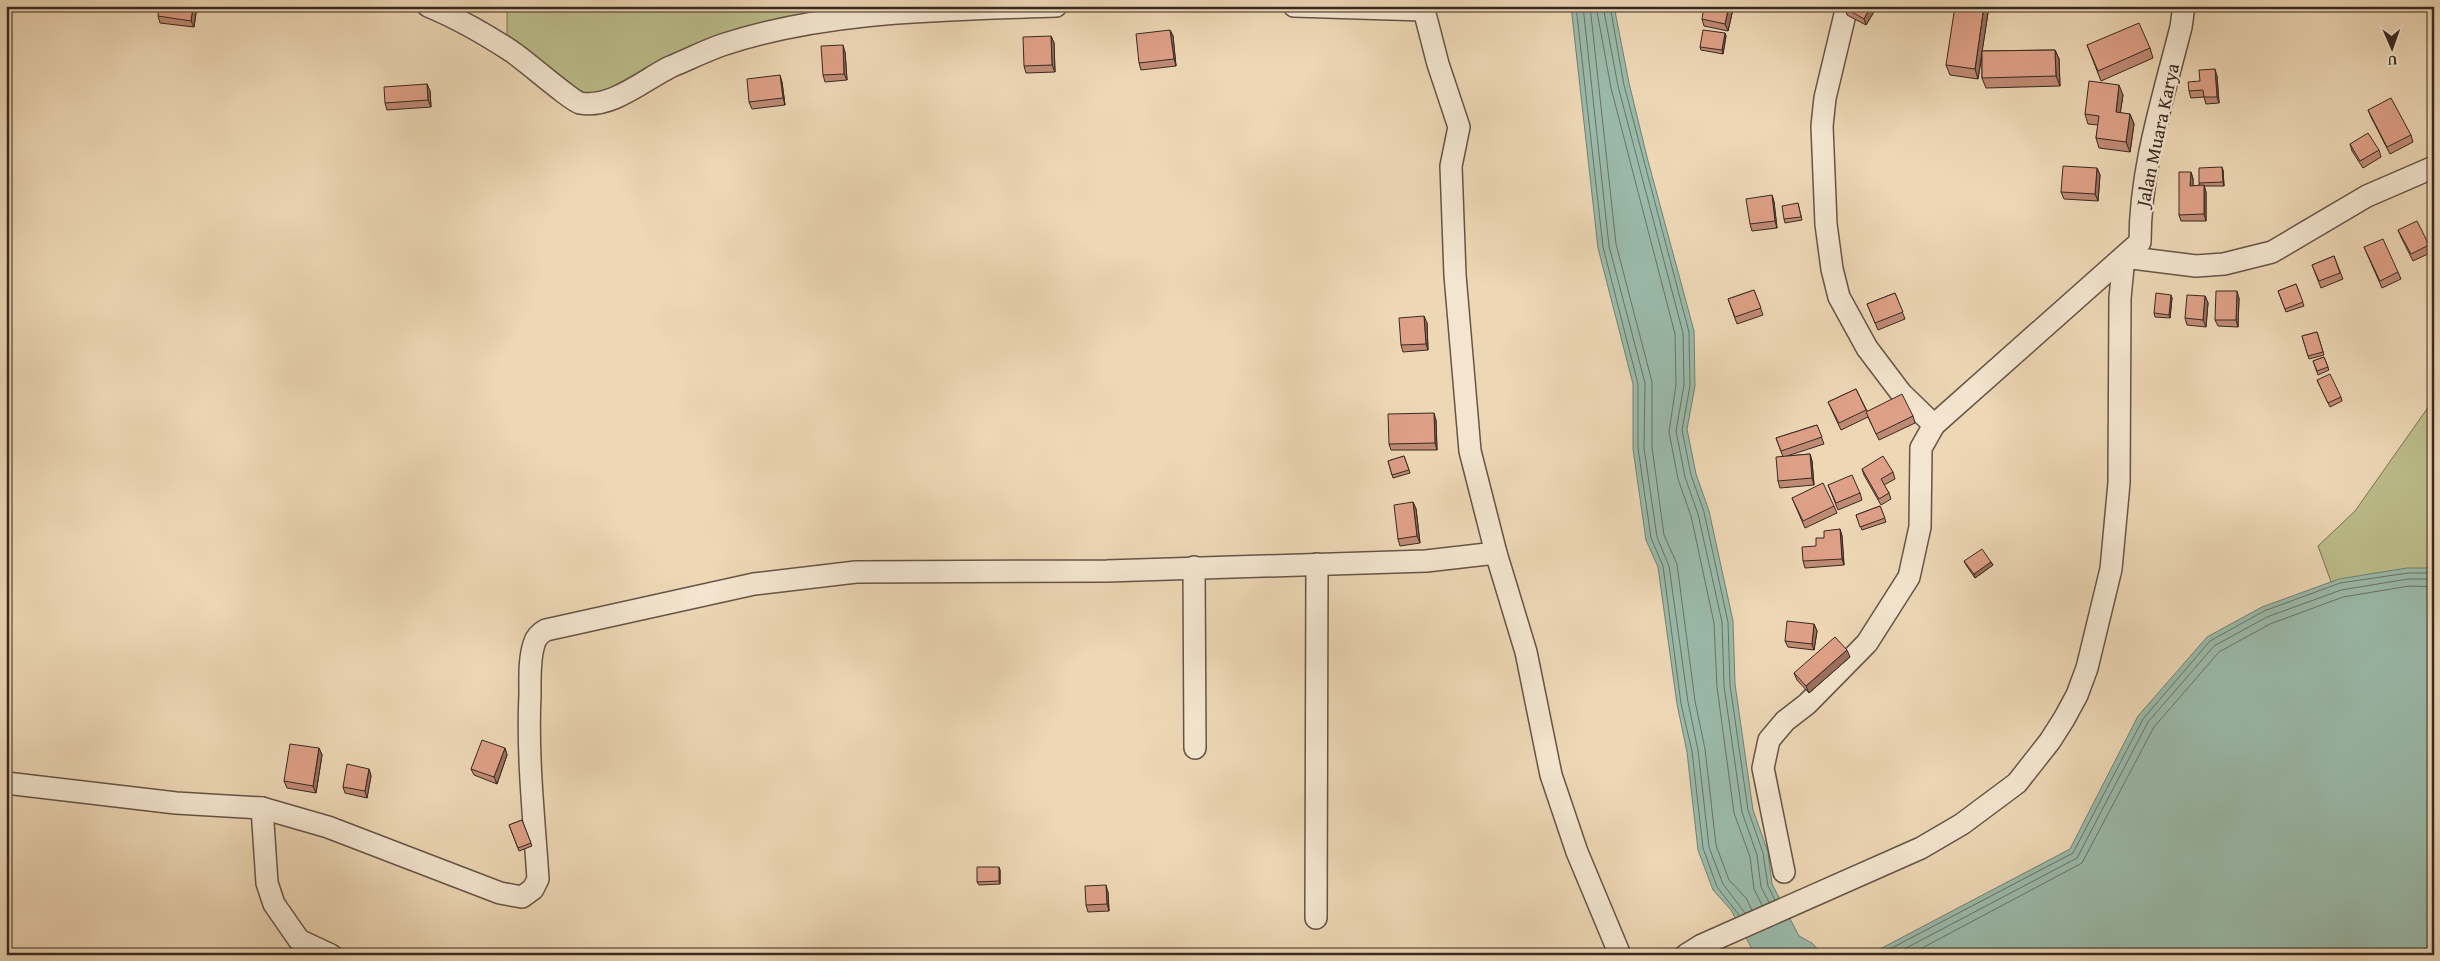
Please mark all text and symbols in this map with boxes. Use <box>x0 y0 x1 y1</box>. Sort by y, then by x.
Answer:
north arrow <box>2368 22 2418 72</box>
text: U <box>2387 51 2398 71</box>
street label: Jalan Muara Karya <box>2128 61 2186 211</box>

